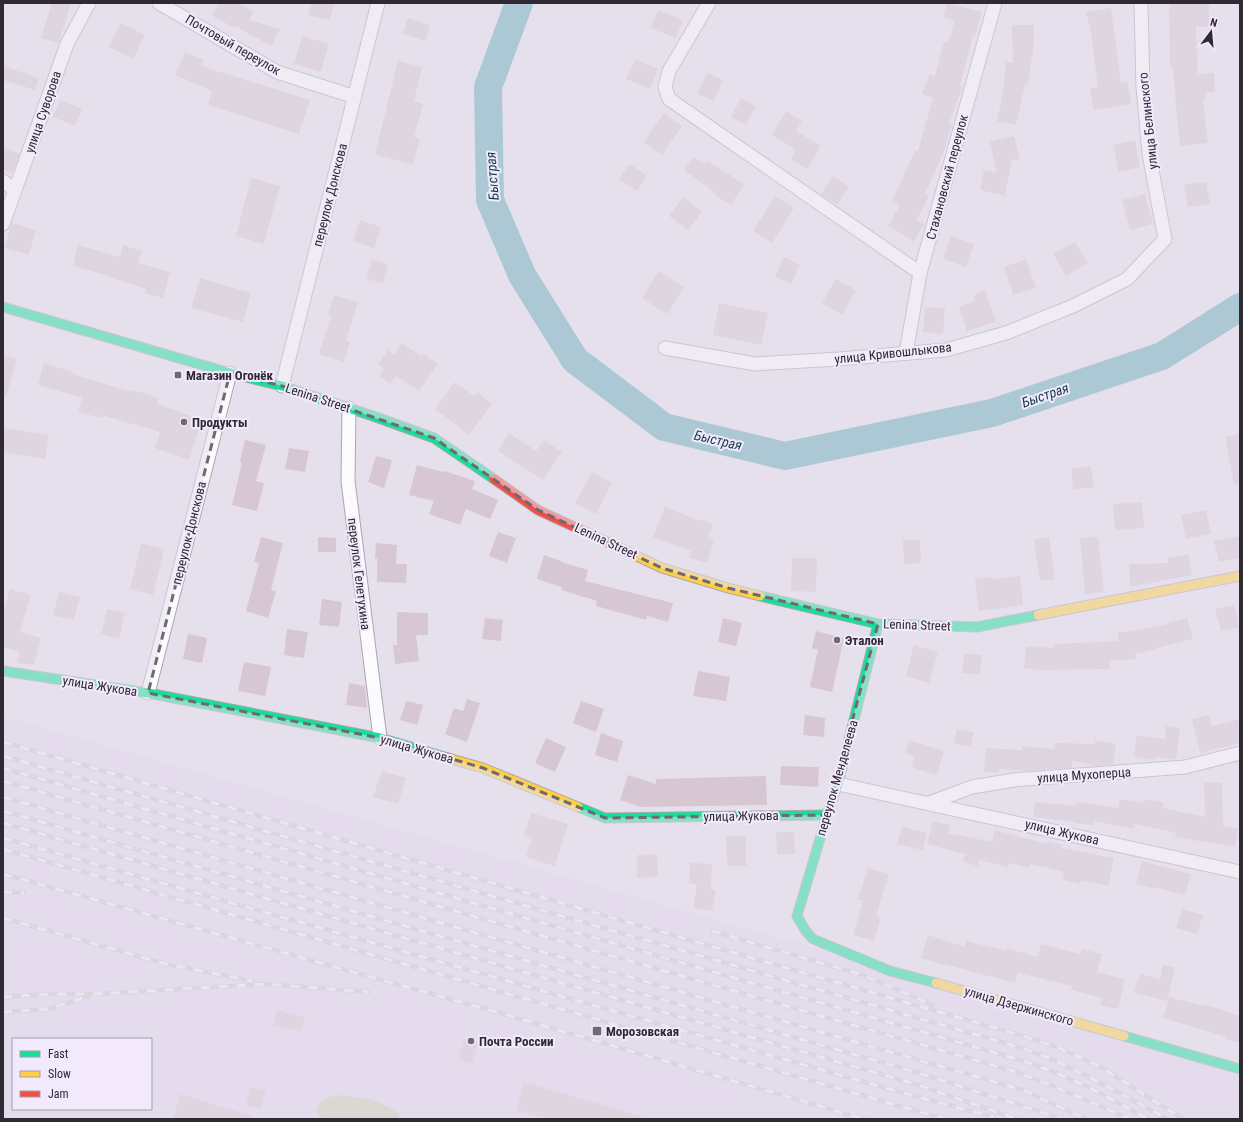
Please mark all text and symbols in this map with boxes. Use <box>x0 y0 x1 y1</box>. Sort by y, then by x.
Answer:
street label: Почтовый переулок <box>183 12 284 79</box>
north arrow <box>1191 12 1231 52</box>
text: N <box>1209 16 1219 30</box>
street label: улица Суворова <box>22 69 64 155</box>
street label: улица Белинского <box>1135 72 1161 170</box>
street label: Стахановский переулок <box>923 112 971 241</box>
street label: переулок Донскова <box>310 142 350 248</box>
water label: Быстрая <box>482 151 502 201</box>
street label: улица Кривошлыкова <box>834 339 952 367</box>
place label: Магазин Огонёк <box>186 368 274 383</box>
marker: Магазин Огонёк <box>173 370 183 380</box>
water label: Быстрая <box>1019 379 1071 410</box>
street label: Lenina Street <box>284 380 353 416</box>
place label: Продукты <box>192 415 248 430</box>
marker: Продукты <box>179 417 189 427</box>
water label: Быстрая <box>692 427 744 453</box>
street label: переулок Донскова <box>169 480 209 586</box>
street label: переулок Гелетухина <box>345 517 373 631</box>
street label: Lenina Street <box>572 520 640 562</box>
street label: Lenina Street <box>883 616 951 634</box>
place label: Эталон <box>845 633 884 648</box>
marker: Эталон <box>832 635 842 645</box>
street label: улица Жукова <box>62 673 138 699</box>
street label: переулок Менделеева <box>813 718 861 838</box>
street label: улица Жукова <box>379 731 455 767</box>
street label: улица Мухоперца <box>1037 764 1131 786</box>
street label: улица Жукова <box>703 808 779 824</box>
street label: улица Жукова <box>1024 816 1100 848</box>
street label: улица Дзержинского <box>963 983 1075 1029</box>
place label: Морозовская <box>606 1024 679 1039</box>
marker: Морозовская <box>591 1025 603 1037</box>
place label: Почта России <box>479 1034 553 1049</box>
marker: Почта России <box>466 1036 476 1046</box>
legend <box>12 1038 152 1110</box>
text: Fast <box>48 1047 69 1061</box>
text: Slow <box>48 1067 71 1081</box>
text: Jam <box>48 1087 69 1101</box>

